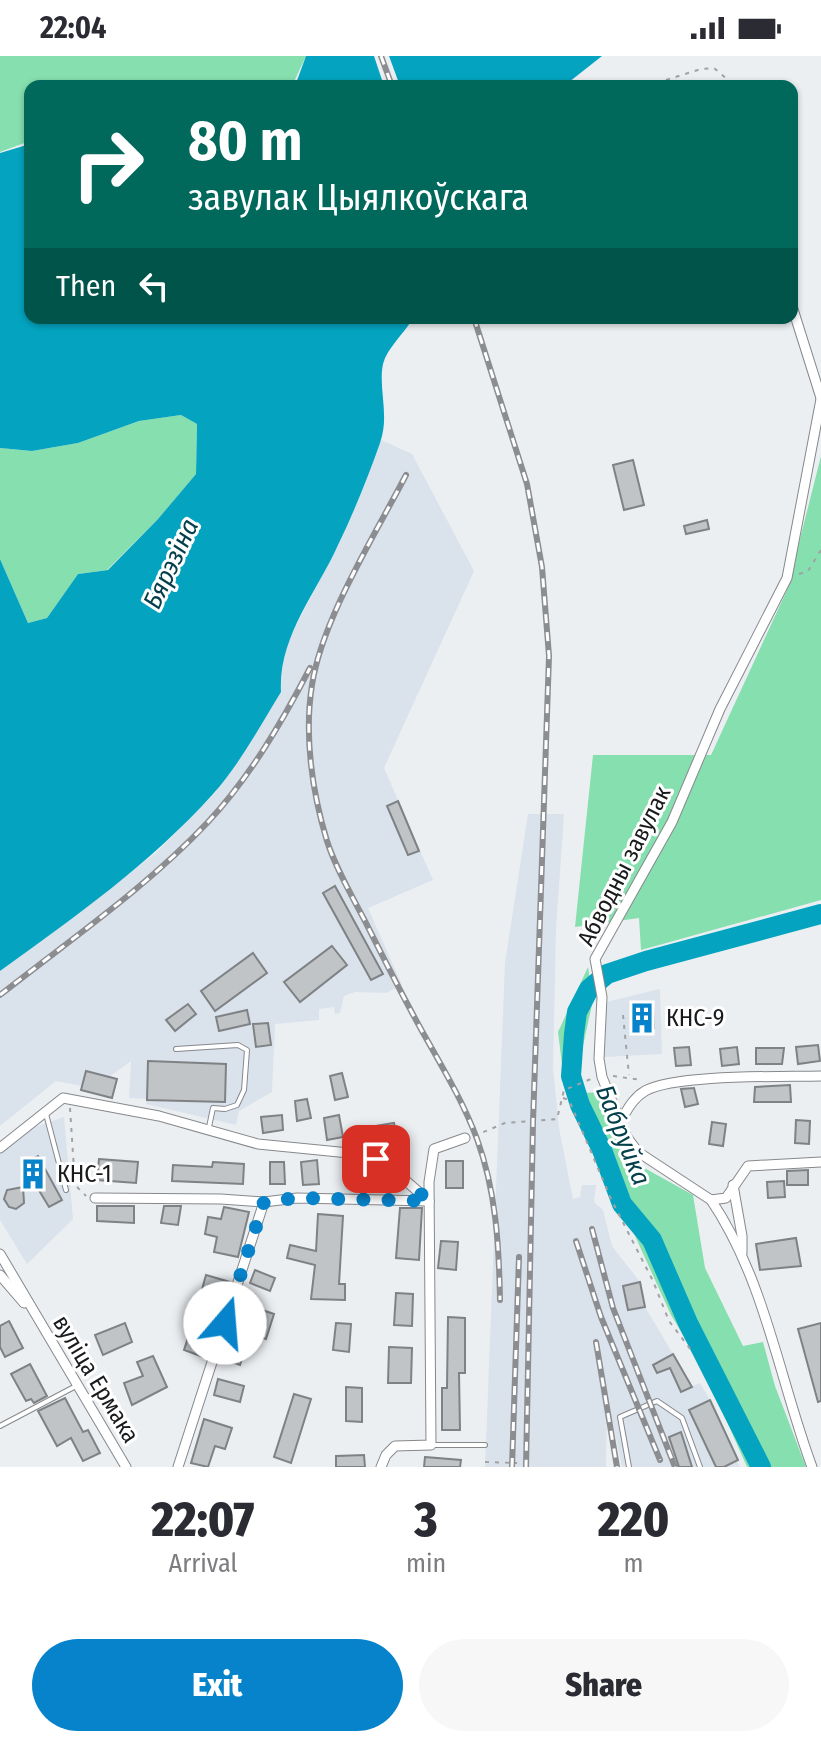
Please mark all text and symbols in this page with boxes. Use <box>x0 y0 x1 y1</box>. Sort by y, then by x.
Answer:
text: 22:04 <box>40 10 106 46</box>
text: 80 m <box>188 108 303 175</box>
icon: right <box>56 112 160 216</box>
text: завулак Цыялкоўскага <box>188 176 529 220</box>
icon: left <box>132 264 176 308</box>
text: Then <box>56 268 116 304</box>
water label: Бярэзіна <box>137 514 205 614</box>
street label: Абводны завулак <box>572 781 677 951</box>
building icon: КНС-9 <box>625 1001 659 1035</box>
place label: КНС-9 <box>666 1004 724 1032</box>
water label: Бабруйка <box>589 1080 657 1190</box>
pin <box>342 1125 410 1193</box>
icon: arrive <box>354 1137 398 1181</box>
building icon: КНС-1 <box>16 1157 50 1191</box>
place label: КНС-1 <box>57 1160 112 1188</box>
position arrow <box>183 1281 267 1365</box>
street label: вуліца Ермака <box>47 1310 145 1448</box>
text: 22:07 <box>152 1491 254 1549</box>
text: 3 <box>415 1491 438 1549</box>
text: 220 <box>598 1491 669 1549</box>
text: Arrival <box>168 1548 237 1579</box>
text: min <box>406 1548 446 1579</box>
text: m <box>624 1548 644 1579</box>
button: Exit <box>32 1639 403 1731</box>
button: Share <box>419 1639 789 1731</box>

